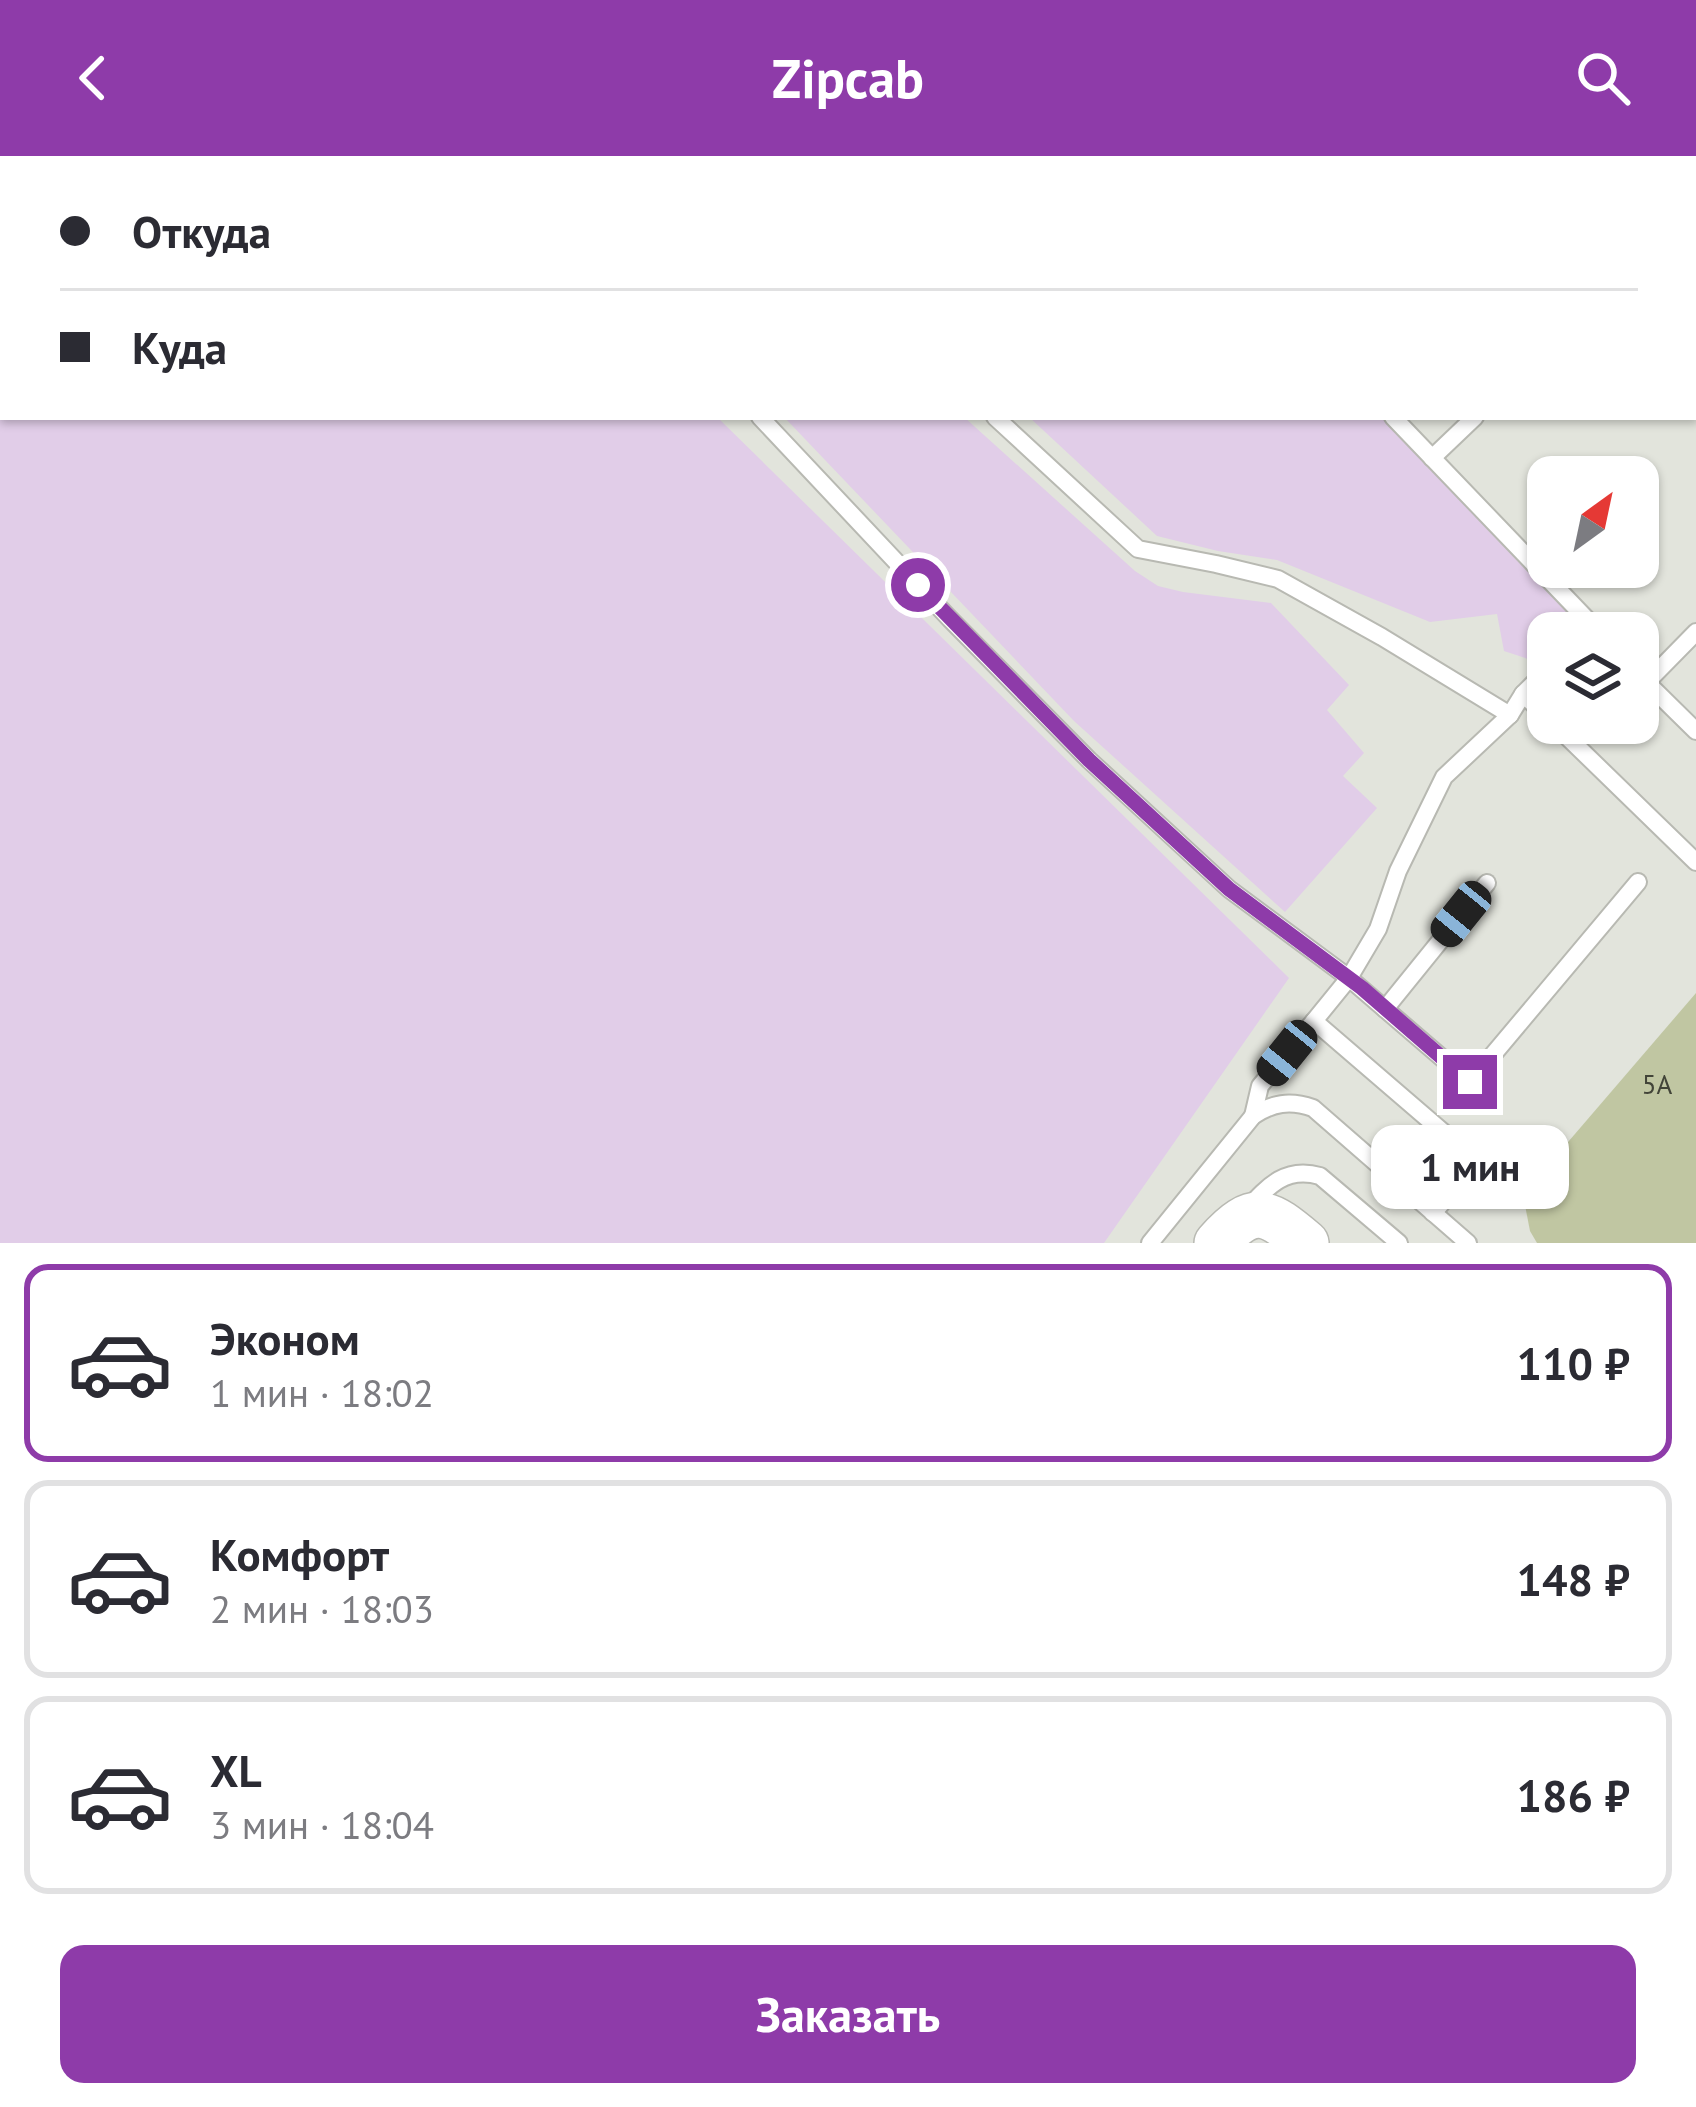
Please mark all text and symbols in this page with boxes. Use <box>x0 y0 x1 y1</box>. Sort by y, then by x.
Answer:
text: Zipcab <box>772 43 924 113</box>
icon: back <box>60 45 126 111</box>
icon: search <box>1570 45 1636 111</box>
text: Откуда <box>132 202 271 260</box>
text: Куда <box>132 318 227 376</box>
north arrow <box>1527 456 1659 588</box>
map controls <box>1527 456 1659 744</box>
route start <box>891 558 945 612</box>
button: layers <box>1527 612 1659 744</box>
car <box>1424 875 1498 953</box>
car <box>1250 1014 1324 1092</box>
route end <box>1443 1055 1497 1109</box>
house number: 5А <box>1642 1067 1672 1101</box>
callout: 1 мин <box>1371 1124 1569 1208</box>
text: 1 мин <box>1420 1141 1520 1192</box>
icon: car <box>66 1309 174 1417</box>
text: Эконом <box>210 1309 360 1367</box>
text: 110 ₽ <box>1517 1334 1630 1392</box>
text: 1 мин · 18:02 <box>210 1367 434 1418</box>
icon: car <box>66 1525 174 1633</box>
text: Комфорт <box>210 1525 389 1583</box>
text: 148 ₽ <box>1517 1550 1630 1608</box>
text: 2 мин · 18:03 <box>210 1583 434 1634</box>
icon: car <box>66 1741 174 1849</box>
text: XL <box>210 1741 262 1799</box>
text: 186 ₽ <box>1517 1766 1630 1824</box>
text: 3 мин · 18:04 <box>210 1799 434 1850</box>
button: Заказать <box>60 1945 1636 2083</box>

